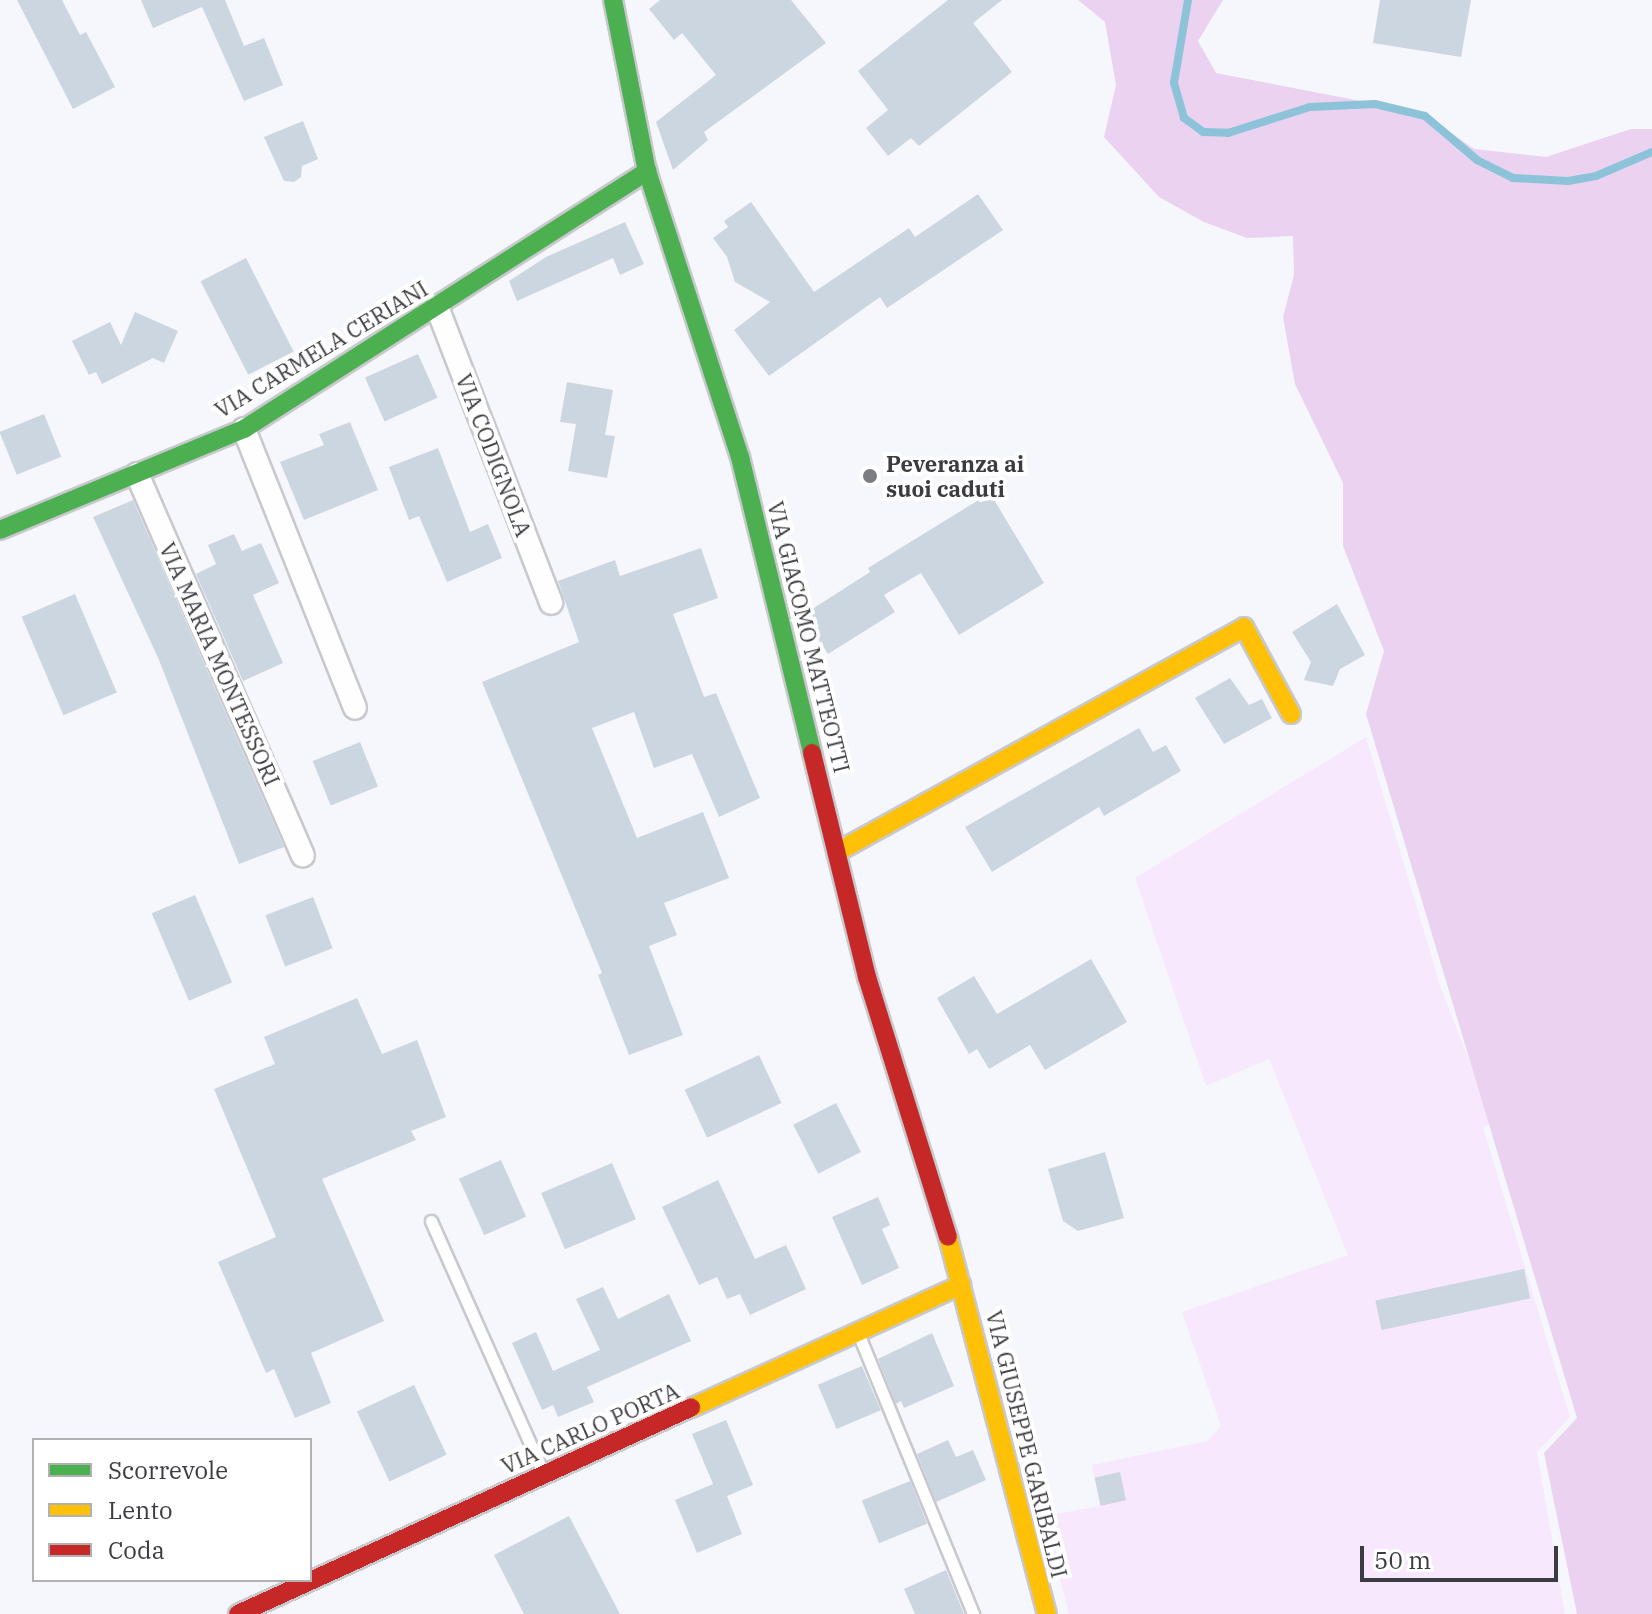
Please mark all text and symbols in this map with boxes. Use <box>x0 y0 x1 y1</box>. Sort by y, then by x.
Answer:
street label: VIA CARMELA CERIANI <box>210 275 432 423</box>
street label: VIA CODIGNOLA <box>451 370 537 540</box>
place label: Peveranza ai suoi caduti <box>886 450 1024 502</box>
marker: Peveranza ai suoi caduti <box>861 467 879 485</box>
street label: VIA GIACOMO MATTEOTTI <box>762 498 856 776</box>
street label: VIA MARIA MONTESSORI <box>154 538 286 790</box>
street label: VIA GIUSEPPE GARIBALDI <box>981 1308 1073 1580</box>
street label: VIA CARLO PORTA <box>497 1377 683 1479</box>
legend <box>32 1438 312 1582</box>
text: Scorrevole <box>108 1454 228 1486</box>
text: Lento <box>108 1494 172 1526</box>
scale bar <box>1364 1530 1562 1580</box>
text: Coda <box>108 1534 165 1566</box>
text: 50 m <box>1374 1544 1431 1576</box>

